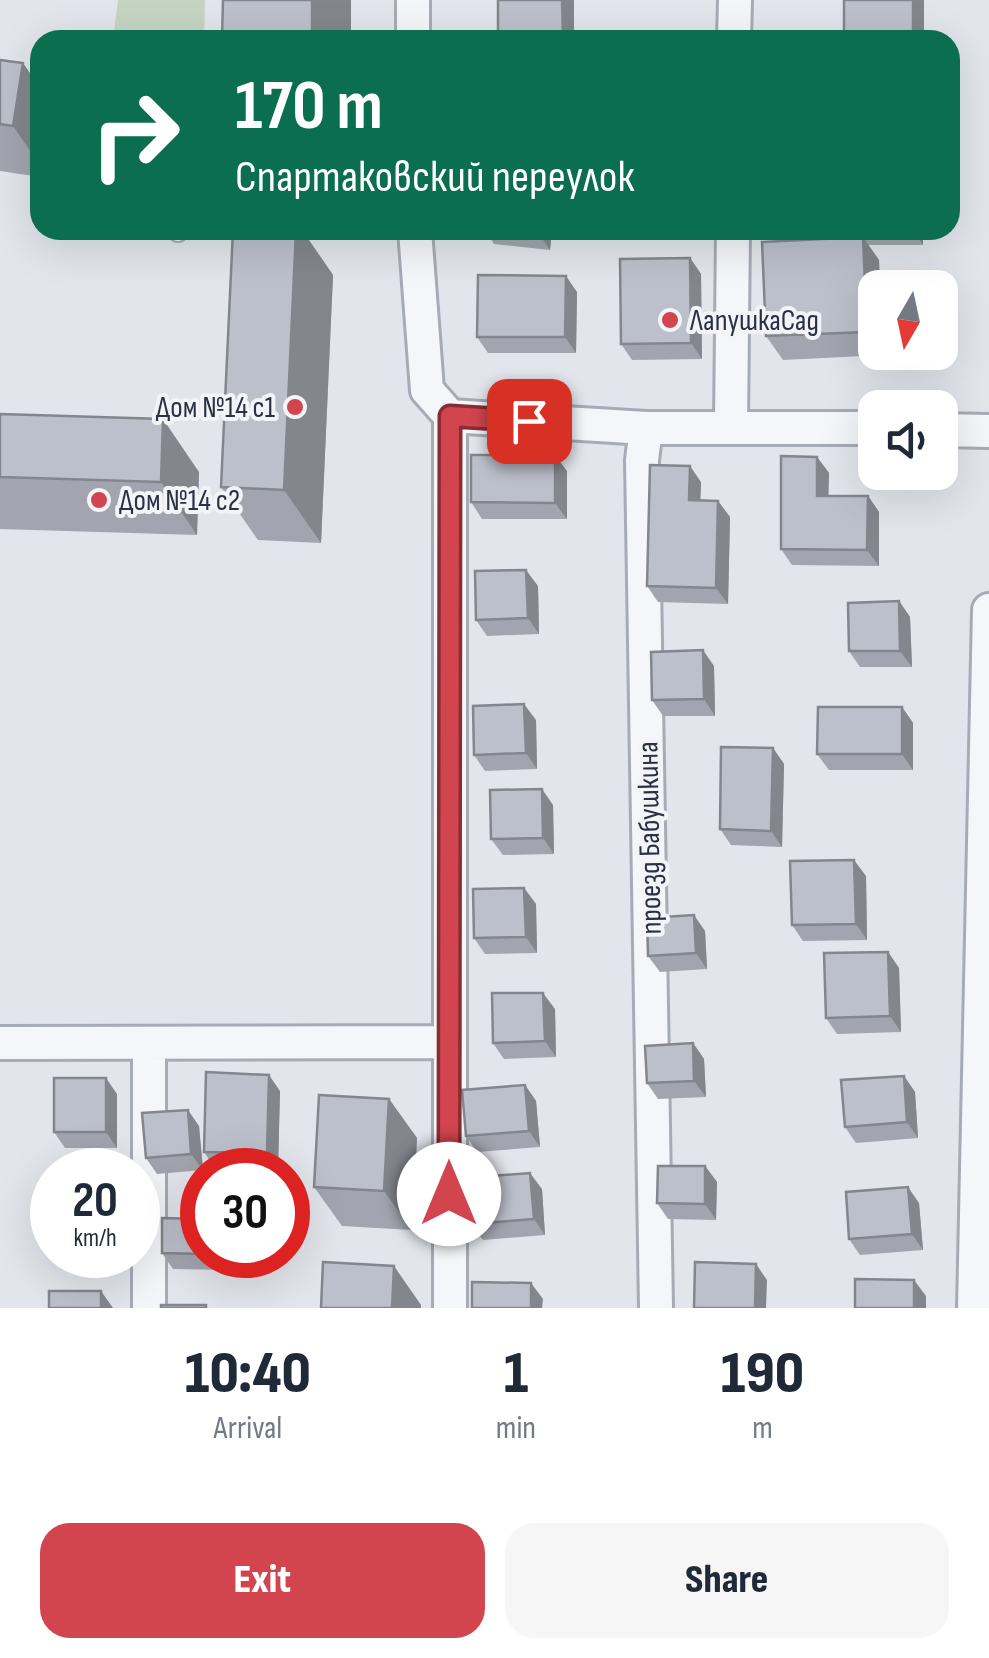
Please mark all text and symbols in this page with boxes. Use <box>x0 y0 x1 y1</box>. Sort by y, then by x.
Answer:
text: 170 m <box>235 65 383 149</box>
icon: right <box>70 70 200 200</box>
text: Спартаковский переулок <box>235 150 634 205</box>
north arrow <box>858 270 958 370</box>
map controls <box>858 270 958 490</box>
place label: ЛапушкаСад <box>689 303 819 339</box>
marker: ЛапушкаСад <box>659 309 681 331</box>
pin <box>487 379 572 464</box>
place label: Дом №14 с1 <box>156 390 275 426</box>
button: sound <box>858 390 958 490</box>
icon: arrive <box>502 394 557 449</box>
marker: Дом №14 с1 <box>284 396 306 418</box>
place label: Дом №14 с2 <box>119 483 240 519</box>
marker: Дом №14 с2 <box>88 489 110 511</box>
street label: проезд Бабушкина <box>630 741 670 935</box>
position arrow <box>397 1142 501 1246</box>
speed limit sign: 30 <box>180 1148 310 1278</box>
text: 20 <box>72 1171 118 1231</box>
text: km/h <box>73 1223 117 1254</box>
text: 10:40 <box>185 1338 311 1410</box>
text: 1 <box>504 1338 528 1410</box>
text: 190 <box>721 1338 804 1410</box>
text: Arrival <box>214 1409 282 1448</box>
text: min <box>496 1409 536 1448</box>
text: m <box>752 1409 773 1448</box>
button: Exit <box>40 1523 485 1638</box>
button: Share <box>505 1523 949 1638</box>

